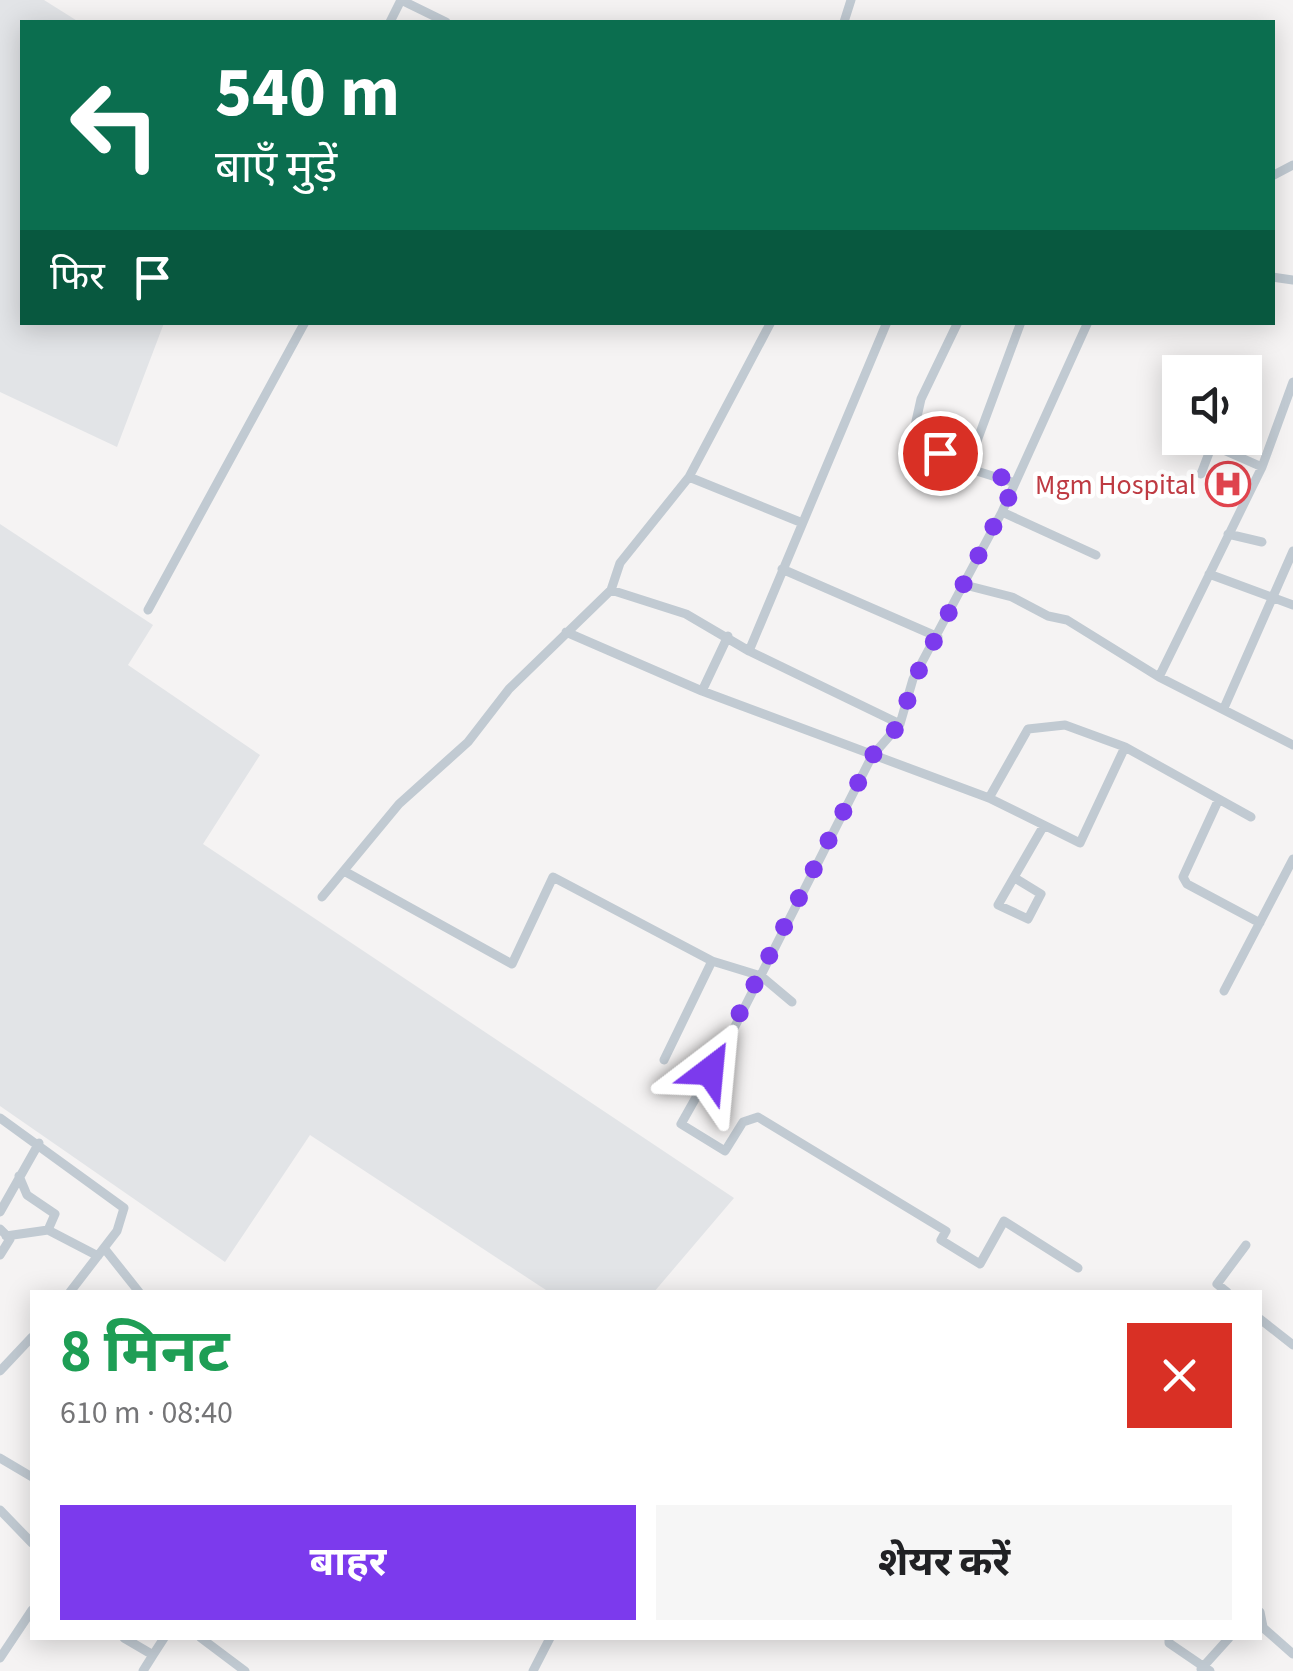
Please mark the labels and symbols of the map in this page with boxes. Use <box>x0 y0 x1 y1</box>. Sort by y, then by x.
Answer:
pin <box>898 411 983 496</box>
hospital icon: Mgm Hospital <box>1205 461 1251 507</box>
place label: Mgm Hospital <box>1035 465 1196 505</box>
position arrow <box>658 1019 762 1123</box>

